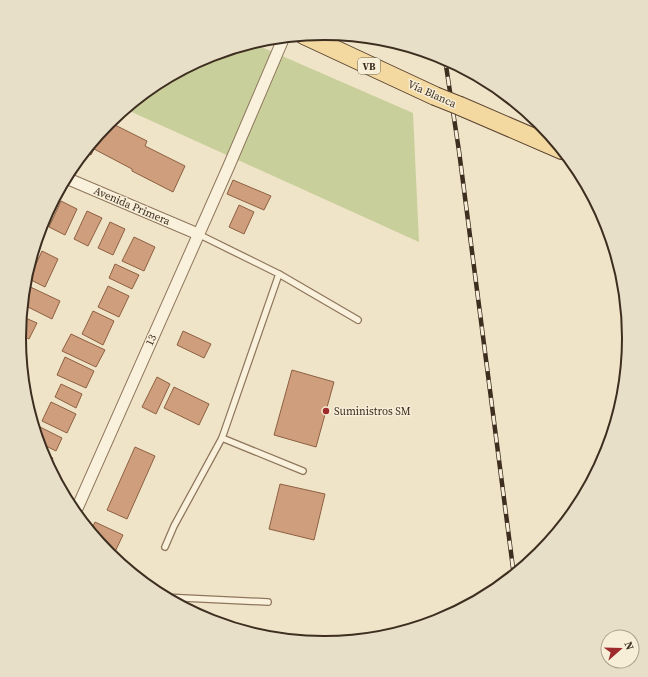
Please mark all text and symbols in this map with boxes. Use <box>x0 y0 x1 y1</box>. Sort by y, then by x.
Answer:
road number: VB <box>358 58 380 74</box>
street label: Vía Blanca <box>405 77 459 112</box>
street label: Avenida Primera <box>91 183 173 229</box>
street label: 13 <box>142 331 160 348</box>
place label: Suministros SM <box>334 404 411 419</box>
marker: Suministros SM <box>321 406 331 416</box>
north arrow <box>600 629 640 669</box>
text: N <box>621 639 637 652</box>

